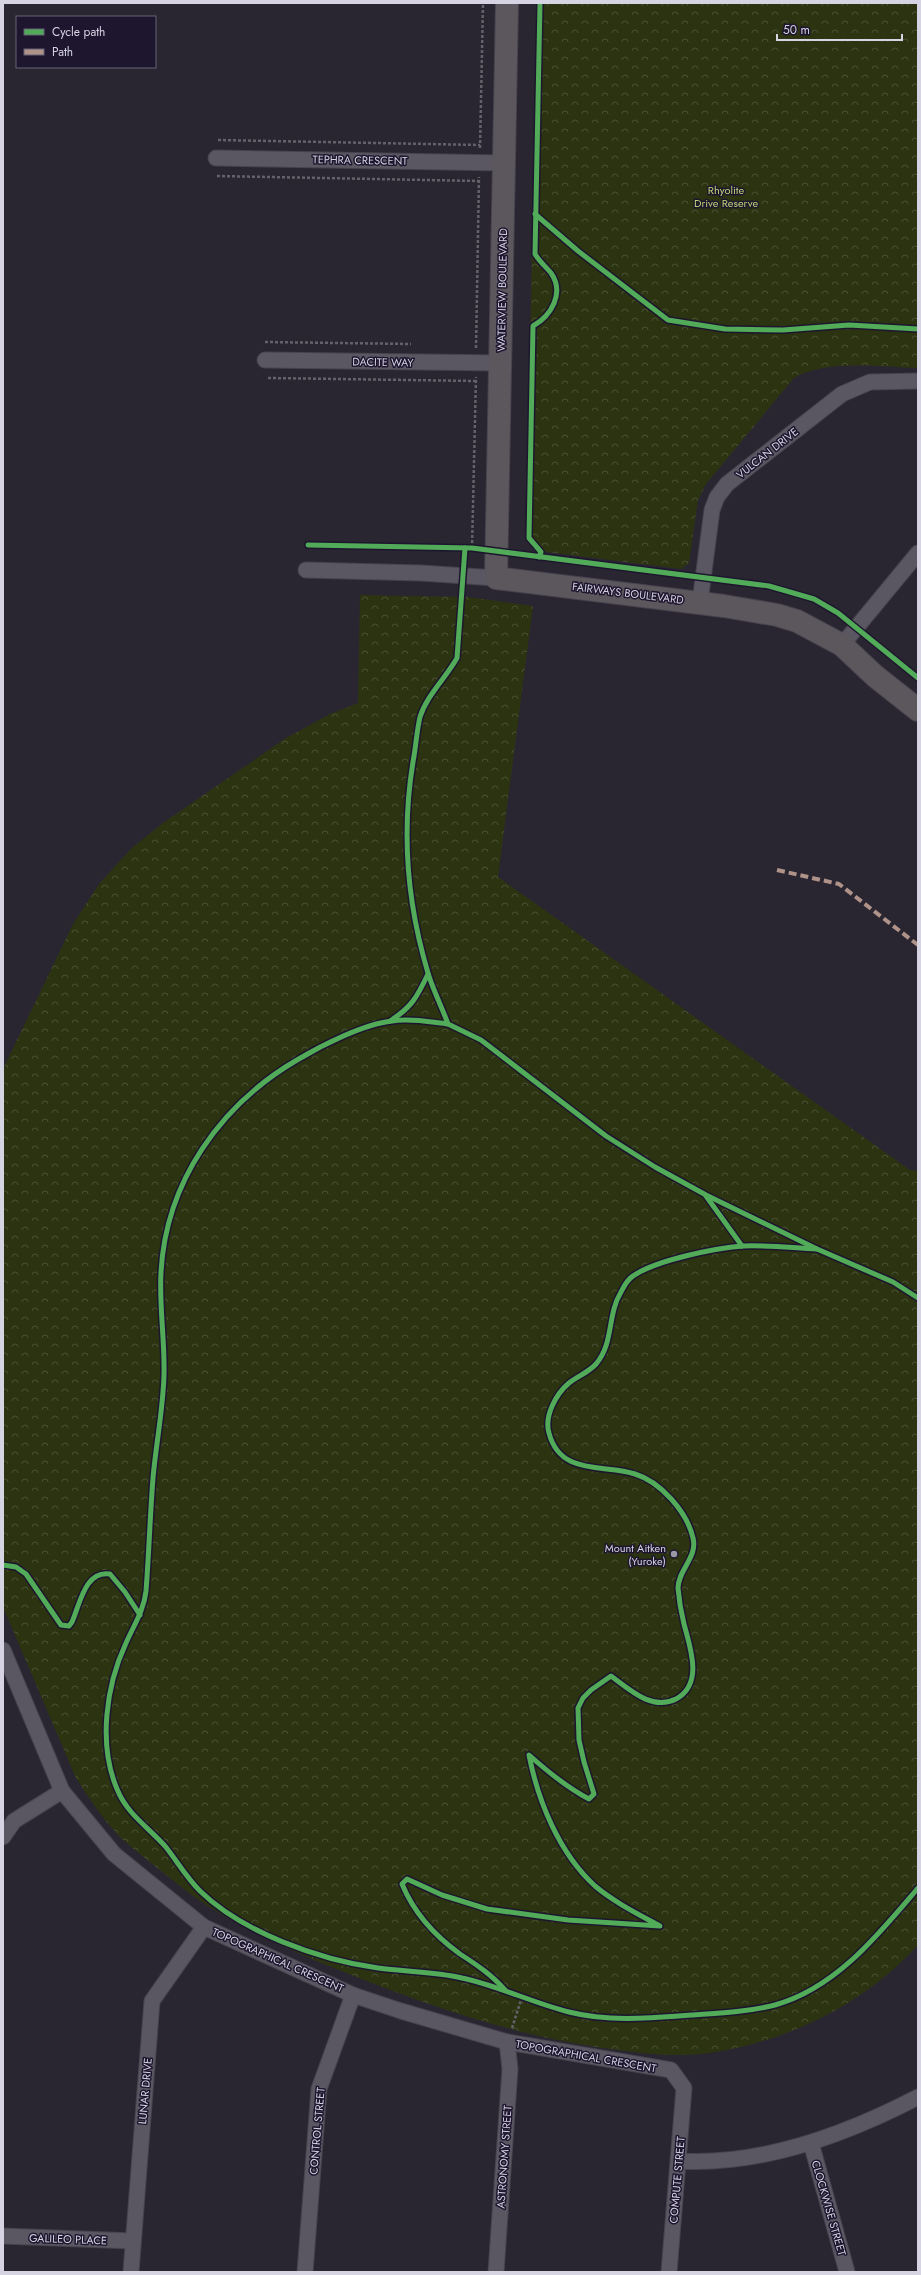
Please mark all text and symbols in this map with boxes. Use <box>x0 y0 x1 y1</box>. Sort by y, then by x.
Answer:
legend <box>16 16 156 68</box>
scale bar <box>777 16 902 42</box>
text: 50 m <box>783 21 810 39</box>
text: Cycle path <box>52 23 105 41</box>
text: Path <box>52 43 73 61</box>
street label: TEPHRA CRESCENT <box>312 151 408 169</box>
park label: Rhyolite Drive Reserve <box>694 182 758 211</box>
street label: WATERVIEW BOULEVARD <box>493 228 511 352</box>
street label: DACITE WAY <box>352 353 415 371</box>
street label: VULCAN DRIVE <box>733 424 801 482</box>
street label: FAIRWAYS BOULEVARD <box>571 578 685 608</box>
place label: Mount Aitken (Yuroke) <box>605 1540 666 1569</box>
marker: Mount Aitken (Yuroke) <box>669 1549 679 1559</box>
street label: TOPOGRAPHICAL CRESCENT <box>210 1924 346 1996</box>
street label: TOPOGRAPHICAL CRESCENT <box>514 2036 658 2076</box>
street label: LUNAR DRIVE <box>134 2057 156 2125</box>
street label: CONTROL STREET <box>305 2087 329 2175</box>
street label: ASTRONOMY STREET <box>492 2105 516 2209</box>
street label: COMPUTE STREET <box>665 2136 689 2224</box>
street label: CLOCKWISE STREET <box>808 2158 850 2258</box>
street label: GALILEO PLACE <box>29 2230 107 2248</box>

